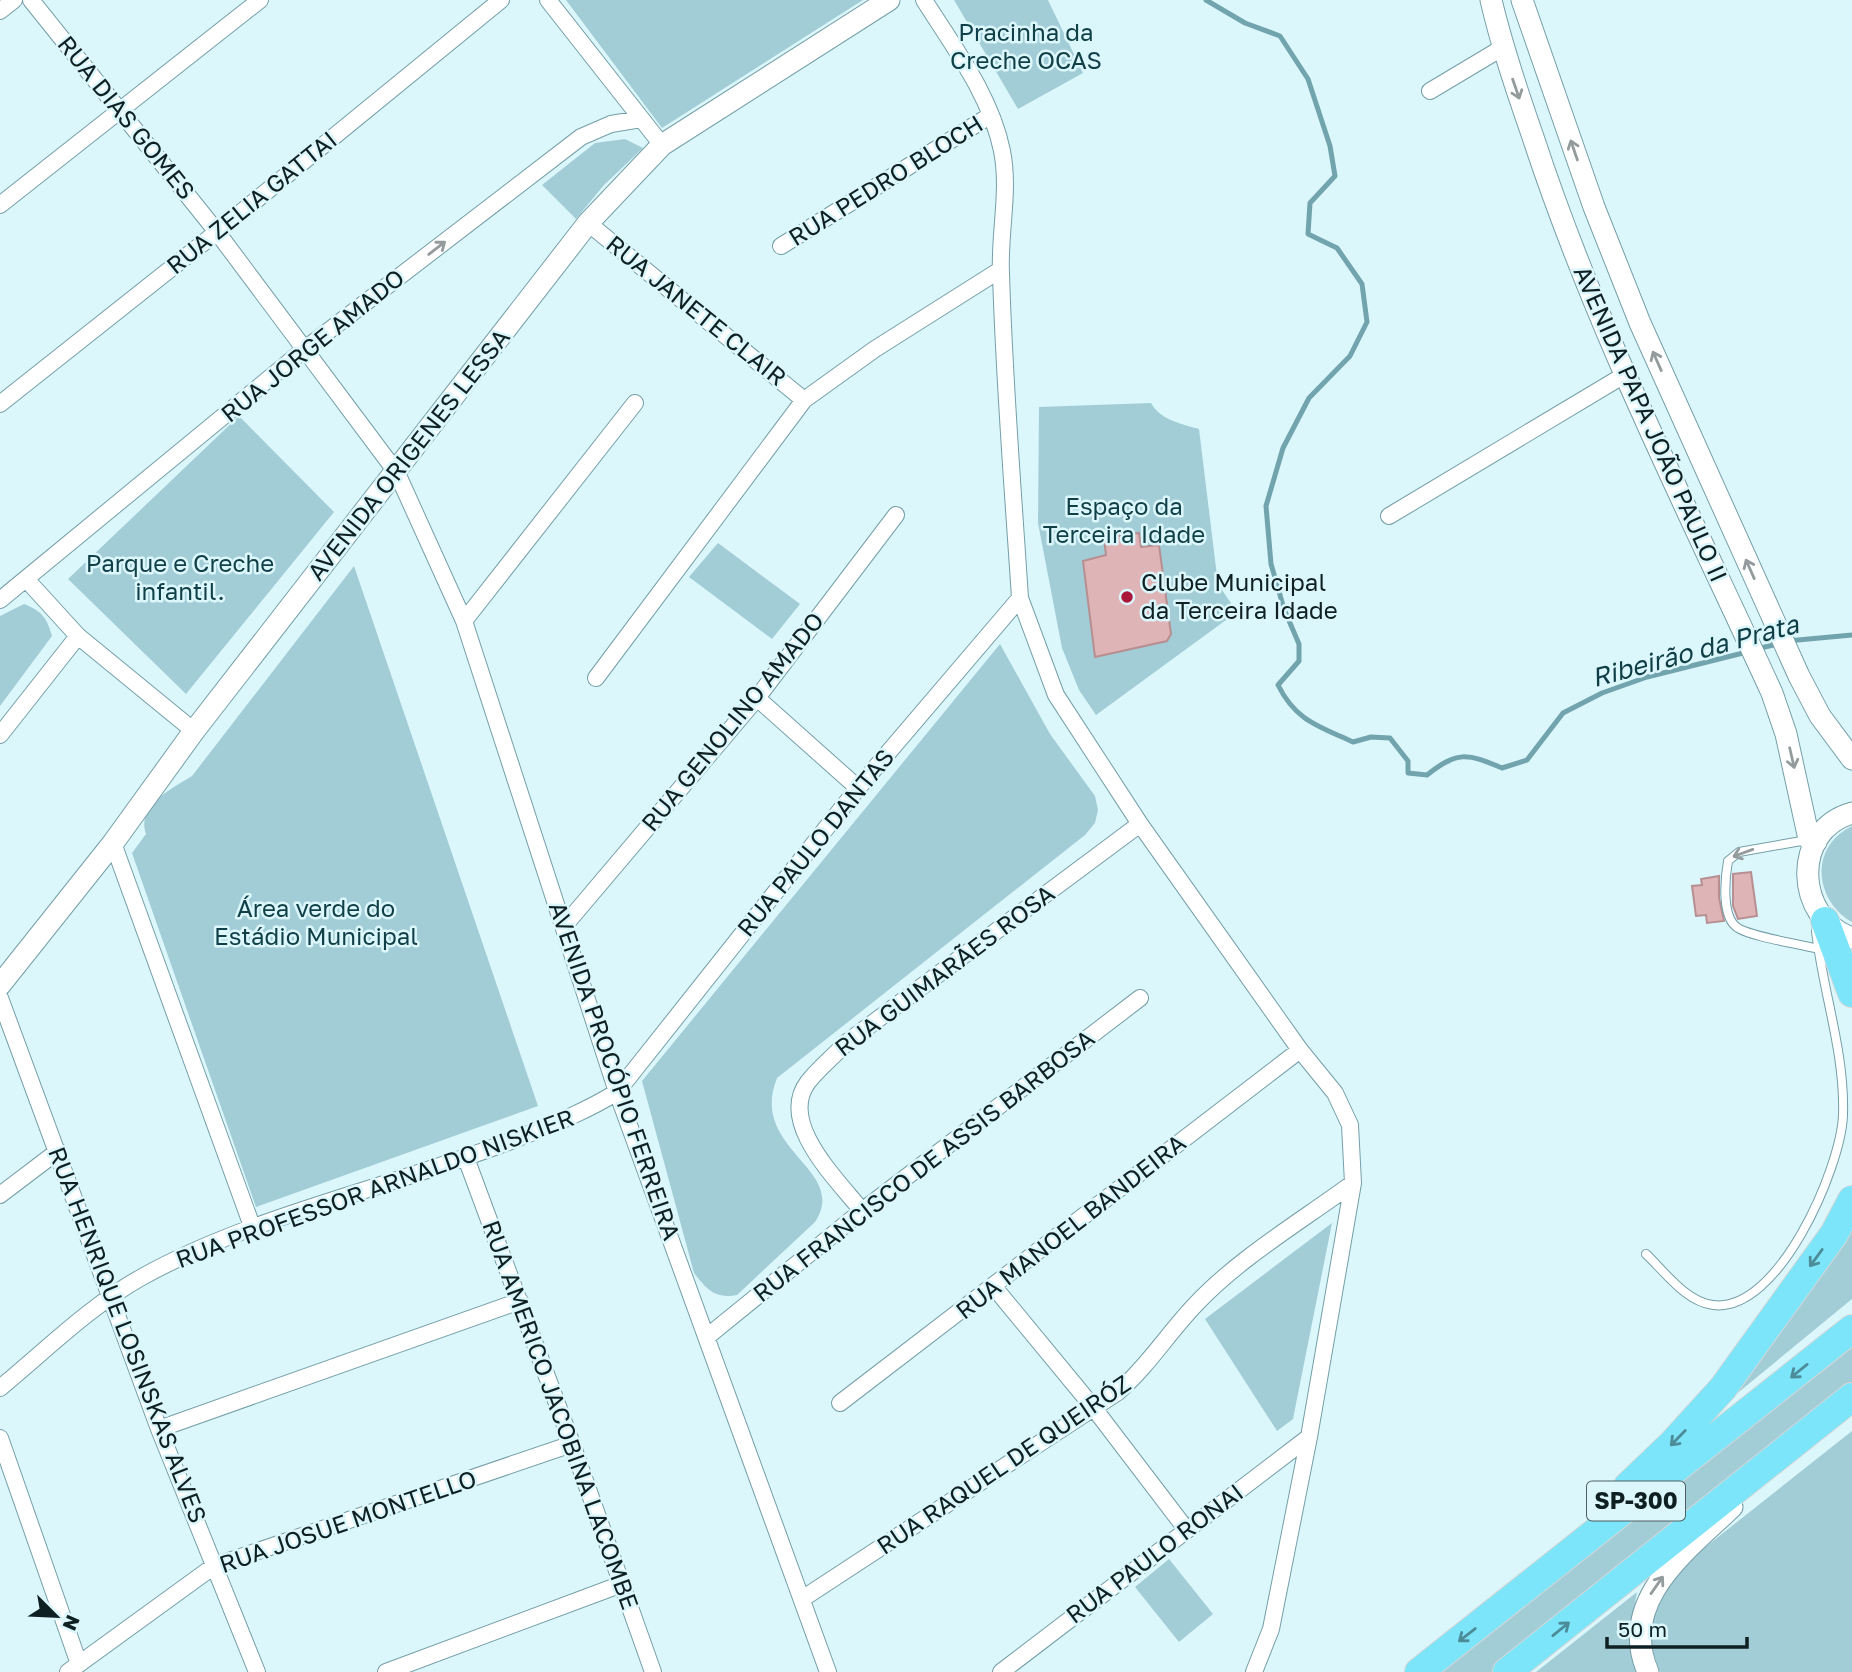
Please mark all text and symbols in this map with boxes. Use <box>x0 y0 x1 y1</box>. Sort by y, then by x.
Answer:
park label: Pracinha da Creche OCAS <box>950 17 1102 74</box>
street label: RUA DIAS GOMES <box>52 30 202 205</box>
one-way arrow <box>1511 78 1523 100</box>
street label: RUA PEDRO BLOCH <box>783 108 988 251</box>
street label: RUA ZELIA GATTAI <box>160 124 342 279</box>
one-way arrow <box>1567 139 1580 161</box>
street label: RUA JANETE CLAIR <box>601 228 793 391</box>
one-way arrow <box>427 240 445 255</box>
street label: AVENIDA PAPA JOÃO PAULO II <box>1568 261 1734 586</box>
street label: RUA JORGE AMADO <box>215 262 409 428</box>
street label: AVENIDA ORIGENES LESSA <box>301 323 515 586</box>
one-way arrow <box>1650 351 1663 373</box>
park label: Espaço da Terceira Idade <box>1043 491 1205 548</box>
park label: Parque e Creche infantil. <box>86 548 274 605</box>
one-way arrow <box>1743 559 1757 580</box>
place label: Clube Municipal da Terceira Idade <box>1141 567 1338 624</box>
marker: Clube Municipal da Terceira Idade <box>1119 589 1135 605</box>
street label: RUA GENOLINO AMADO <box>635 606 829 836</box>
water label: Ribeirão da Prata <box>1588 608 1803 693</box>
street label: RUA PAULO DANTAS <box>730 742 899 942</box>
one-way arrow <box>1786 746 1799 769</box>
one-way arrow <box>1733 848 1754 861</box>
street label: RUA GUIMARÃES ROSA <box>829 878 1060 1062</box>
park label: Área verde do Estádio Municipal <box>214 893 418 950</box>
street label: AVENIDA PROCÓPIO FERREIRA <box>544 898 687 1243</box>
street label: RUA FRANCISCO DE ASSIS BARBOSA <box>747 1023 1099 1307</box>
street label: RUA PROFESSOR ARNALDO NISKIER <box>171 1102 578 1273</box>
street label: RUA MANOEL BANDEIRA <box>950 1127 1191 1324</box>
street label: RUA HENRIQUE LOSINSKAS ALVES <box>43 1142 214 1527</box>
street label: RUA AMERICO JACOBINA LACOMBE <box>477 1216 645 1613</box>
one-way arrow <box>1809 1248 1824 1267</box>
one-way arrow <box>1790 1363 1808 1379</box>
street label: RUA RAQUEL DE QUEIRÓZ <box>871 1368 1135 1560</box>
one-way arrow <box>1669 1429 1686 1446</box>
street label: RUA JOSUE MONTELLO <box>215 1463 480 1578</box>
street label: RUA PAULO RONAI <box>1060 1477 1248 1629</box>
road number: SP-300 <box>1587 1482 1685 1520</box>
one-way arrow <box>1650 1576 1664 1595</box>
north arrow <box>21 1581 91 1651</box>
scale bar <box>1607 1606 1747 1650</box>
text: N <box>59 1612 85 1634</box>
text: 50 m <box>1618 1616 1667 1642</box>
one-way arrow <box>1551 1622 1569 1637</box>
one-way arrow <box>1459 1627 1477 1642</box>

